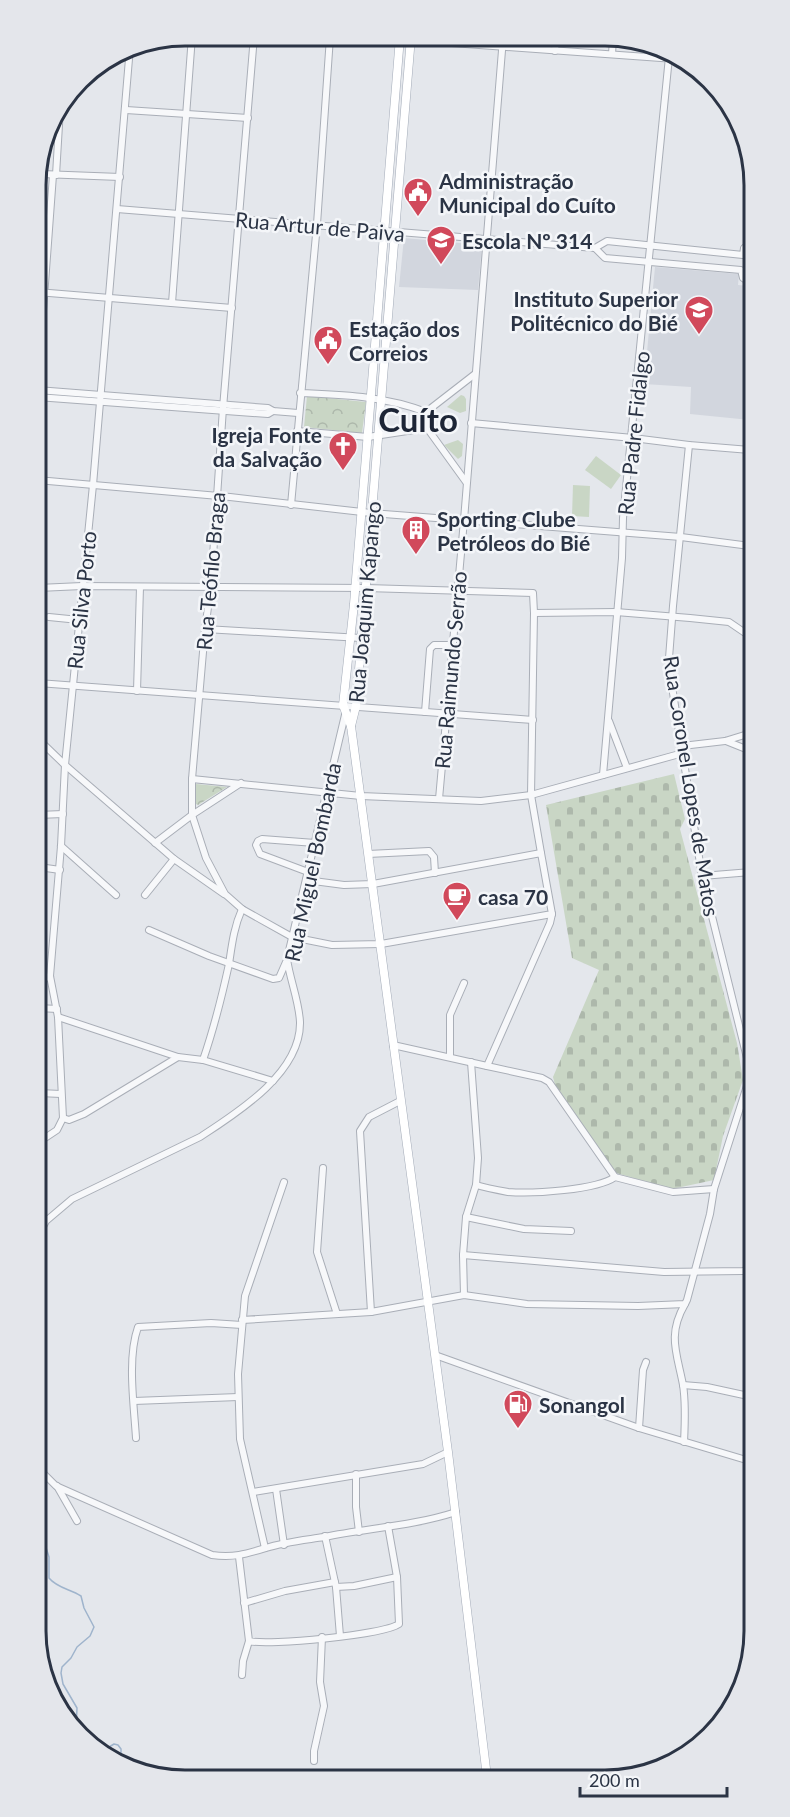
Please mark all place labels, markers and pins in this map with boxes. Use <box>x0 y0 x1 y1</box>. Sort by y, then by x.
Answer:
place label: Administração Municipal do Cuíto <box>438 168 616 217</box>
public building icon: Administração Municipal do Cuíto <box>402 176 434 218</box>
school or university icon: Escola Nº 314 <box>425 224 457 266</box>
place label: Escola Nº 314 <box>462 228 592 253</box>
place label: Instituto Superior Politécnico do Bié <box>510 286 678 335</box>
school or university icon: Instituto Superior Politécnico do Bié <box>683 294 715 336</box>
place label: Estação dos Correios <box>349 316 460 365</box>
public building icon: Estação dos Correios <box>312 324 344 366</box>
place label: Igreja Fonte da Salvação <box>212 422 322 471</box>
church icon: Igreja Fonte da Salvação <box>327 430 359 472</box>
place label: Sporting Clube Petróleos do Bié <box>437 506 590 555</box>
building icon: Sporting Clube Petróleos do Bié <box>400 514 432 556</box>
cafe icon: casa 70 <box>441 880 473 922</box>
place label: casa 70 <box>478 884 548 909</box>
fuel station icon: Sonangol <box>502 1388 534 1430</box>
place label: Sonangol <box>539 1392 625 1417</box>

